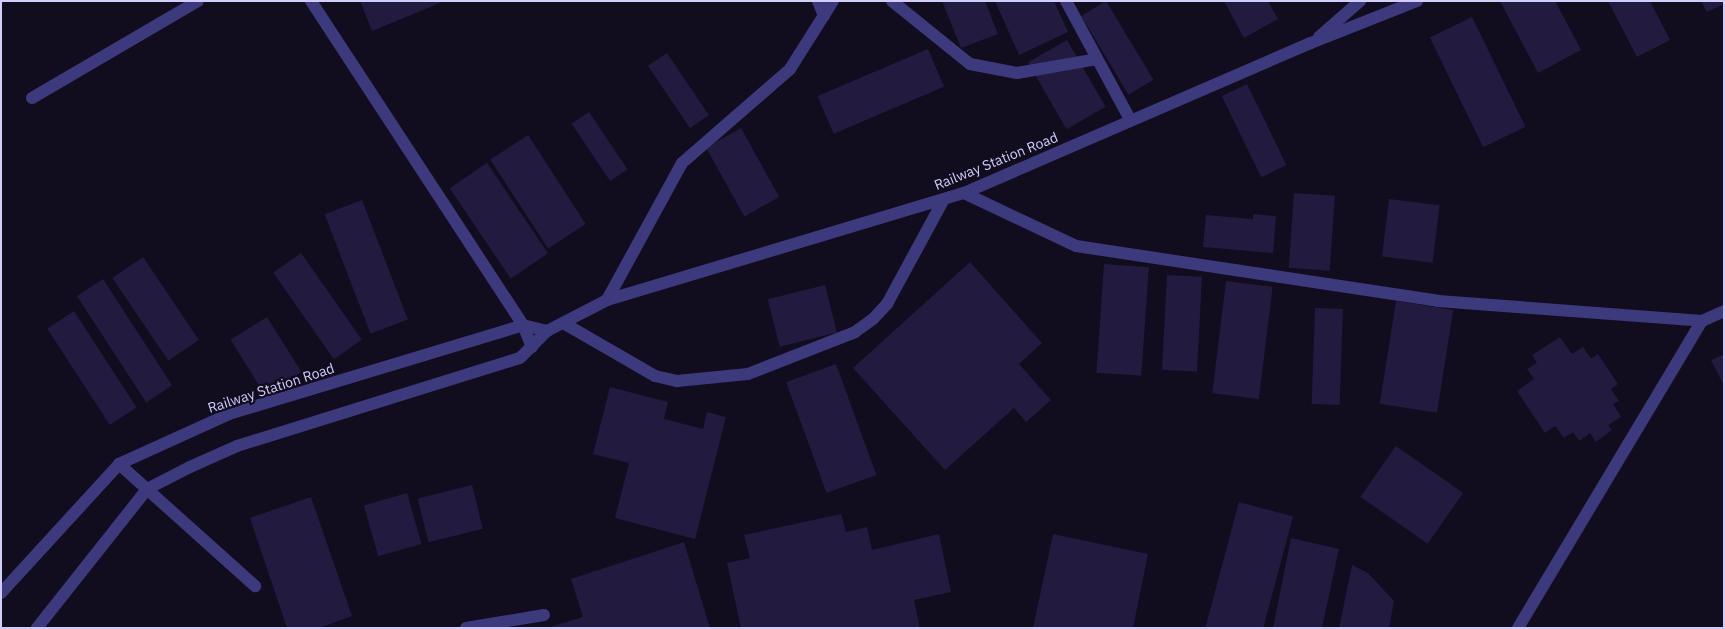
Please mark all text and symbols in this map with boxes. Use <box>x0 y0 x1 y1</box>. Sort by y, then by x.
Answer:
street label: Railway Station Road <box>932 128 1060 194</box>
street label: Railway Station Road <box>206 360 336 416</box>

